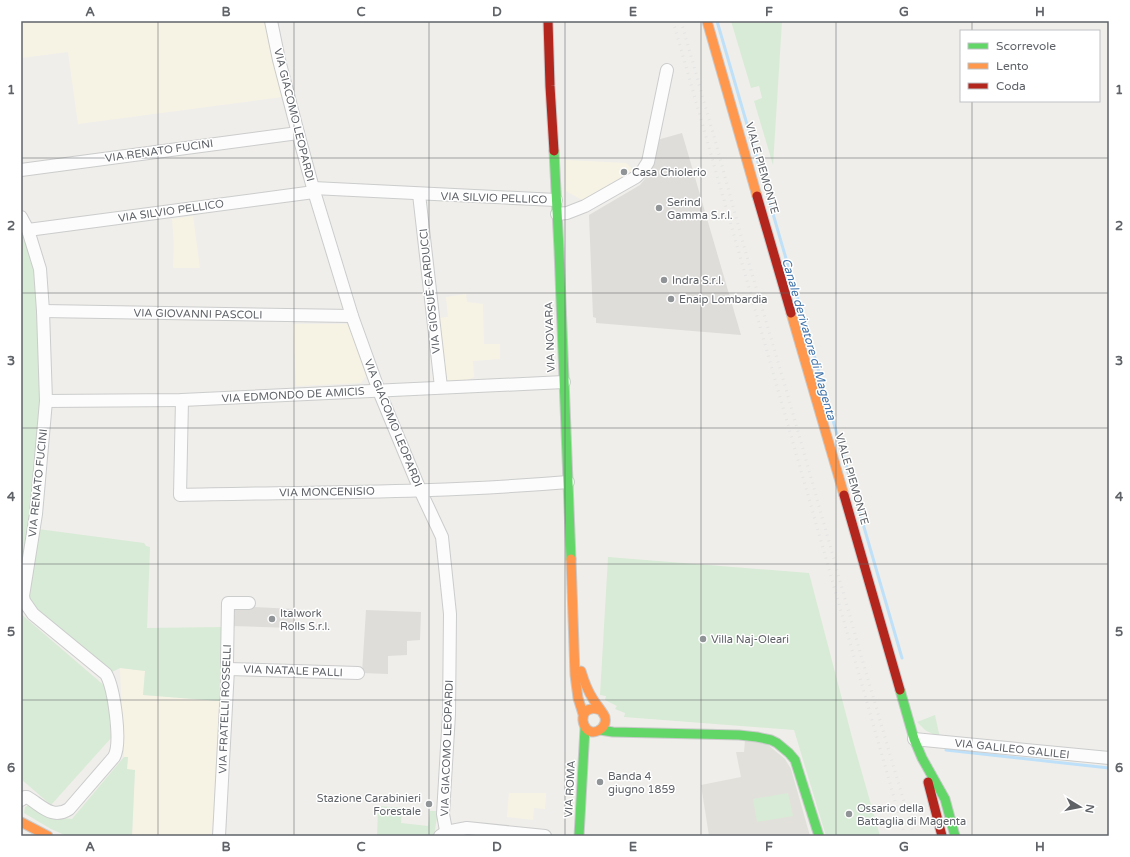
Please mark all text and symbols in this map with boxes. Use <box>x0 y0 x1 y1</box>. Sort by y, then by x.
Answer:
text: A <box>85 4 95 20</box>
text: B <box>221 4 231 20</box>
text: C <box>356 4 366 20</box>
text: D <box>492 4 502 20</box>
text: E <box>629 4 637 20</box>
text: F <box>765 4 773 20</box>
text: G <box>899 4 909 20</box>
text: H <box>1035 4 1045 20</box>
legend <box>960 30 1100 102</box>
text: Scorrevole <box>996 39 1056 53</box>
street label: VIA GIACOMO LEOPARDI <box>271 47 317 183</box>
text: Lento <box>996 59 1029 73</box>
text: Coda <box>996 79 1026 93</box>
text: 1 <box>7 82 15 98</box>
text: 1 <box>1115 82 1123 98</box>
street label: VIALE PIEMONTE <box>743 121 781 215</box>
street label: VIA RENATO FUCINI <box>104 137 214 165</box>
place label: Casa Chiolerio <box>632 166 707 179</box>
marker: Casa Chiolerio <box>619 167 629 177</box>
street label: VIA SILVIO PELLICO <box>440 190 548 206</box>
place label: Serind Gamma S.r.l. <box>667 196 733 222</box>
street label: VIA SILVIO PELLICO <box>117 197 225 225</box>
marker: Serind Gamma S.r.l. <box>654 203 664 213</box>
text: 2 <box>7 218 15 234</box>
text: 2 <box>1115 218 1123 234</box>
street label: VIA GIOSUÈ CARDUCCI <box>416 228 443 354</box>
water label: Canale derivatore di Magenta <box>779 256 839 422</box>
place label: Indra S.r.l. <box>672 274 724 287</box>
marker: Indra S.r.l. <box>659 275 669 285</box>
place label: Enaip Lombardia <box>679 293 768 306</box>
marker: Enaip Lombardia <box>666 294 676 304</box>
street label: VIA NOVARA <box>542 301 558 373</box>
street label: VIA GIOVANNI PASCOLI <box>133 306 263 322</box>
text: 3 <box>7 353 15 369</box>
text: 3 <box>1115 353 1123 369</box>
street label: VIA GIACOMO LEOPARDI <box>361 357 425 489</box>
street label: VIA EDMONDO DE AMICIS <box>221 385 365 405</box>
street label: VIA RENATO FUCINI <box>26 428 50 538</box>
street label: VIALE PIEMONTE <box>833 432 871 526</box>
street label: VIA MONCENISIO <box>279 485 375 499</box>
text: 4 <box>7 489 16 505</box>
text: 4 <box>1115 489 1124 505</box>
place label: Italwork Rolls S.r.l. <box>280 607 330 633</box>
marker: Italwork Rolls S.r.l. <box>267 614 277 624</box>
text: 5 <box>7 624 15 640</box>
text: 5 <box>1115 624 1123 640</box>
place label: Villa Naj-Oleari <box>711 633 789 646</box>
marker: Villa Naj-Oleari <box>698 634 708 644</box>
street label: VIA FRATELLI ROSSELLI <box>216 644 234 774</box>
street label: VIA NATALE PALLI <box>243 663 343 679</box>
street label: VIA GIACOMO LEOPARDI <box>438 679 456 817</box>
street label: VIA GALILEO GALILEI <box>954 737 1070 761</box>
text: 6 <box>7 760 15 776</box>
street label: VIA ROMA <box>562 760 578 818</box>
text: 6 <box>1115 760 1123 776</box>
place label: Banda 4 giugno 1859 <box>608 770 675 796</box>
marker: Banda 4 giugno 1859 <box>595 777 605 787</box>
north arrow <box>1060 787 1100 827</box>
place label: Stazione Carabinieri Forestale <box>317 792 421 818</box>
marker: Stazione Carabinieri Forestale <box>424 799 434 809</box>
place label: Ossario della Battaglia di Magenta <box>857 802 966 828</box>
text: N <box>1082 803 1097 814</box>
marker: Ossario della Battaglia di Magenta <box>844 809 854 819</box>
text: A <box>85 839 95 855</box>
text: B <box>221 839 231 855</box>
text: C <box>356 839 366 855</box>
text: D <box>492 839 502 855</box>
text: E <box>629 839 637 855</box>
text: F <box>765 839 773 855</box>
text: G <box>899 839 909 855</box>
text: H <box>1035 839 1045 855</box>

